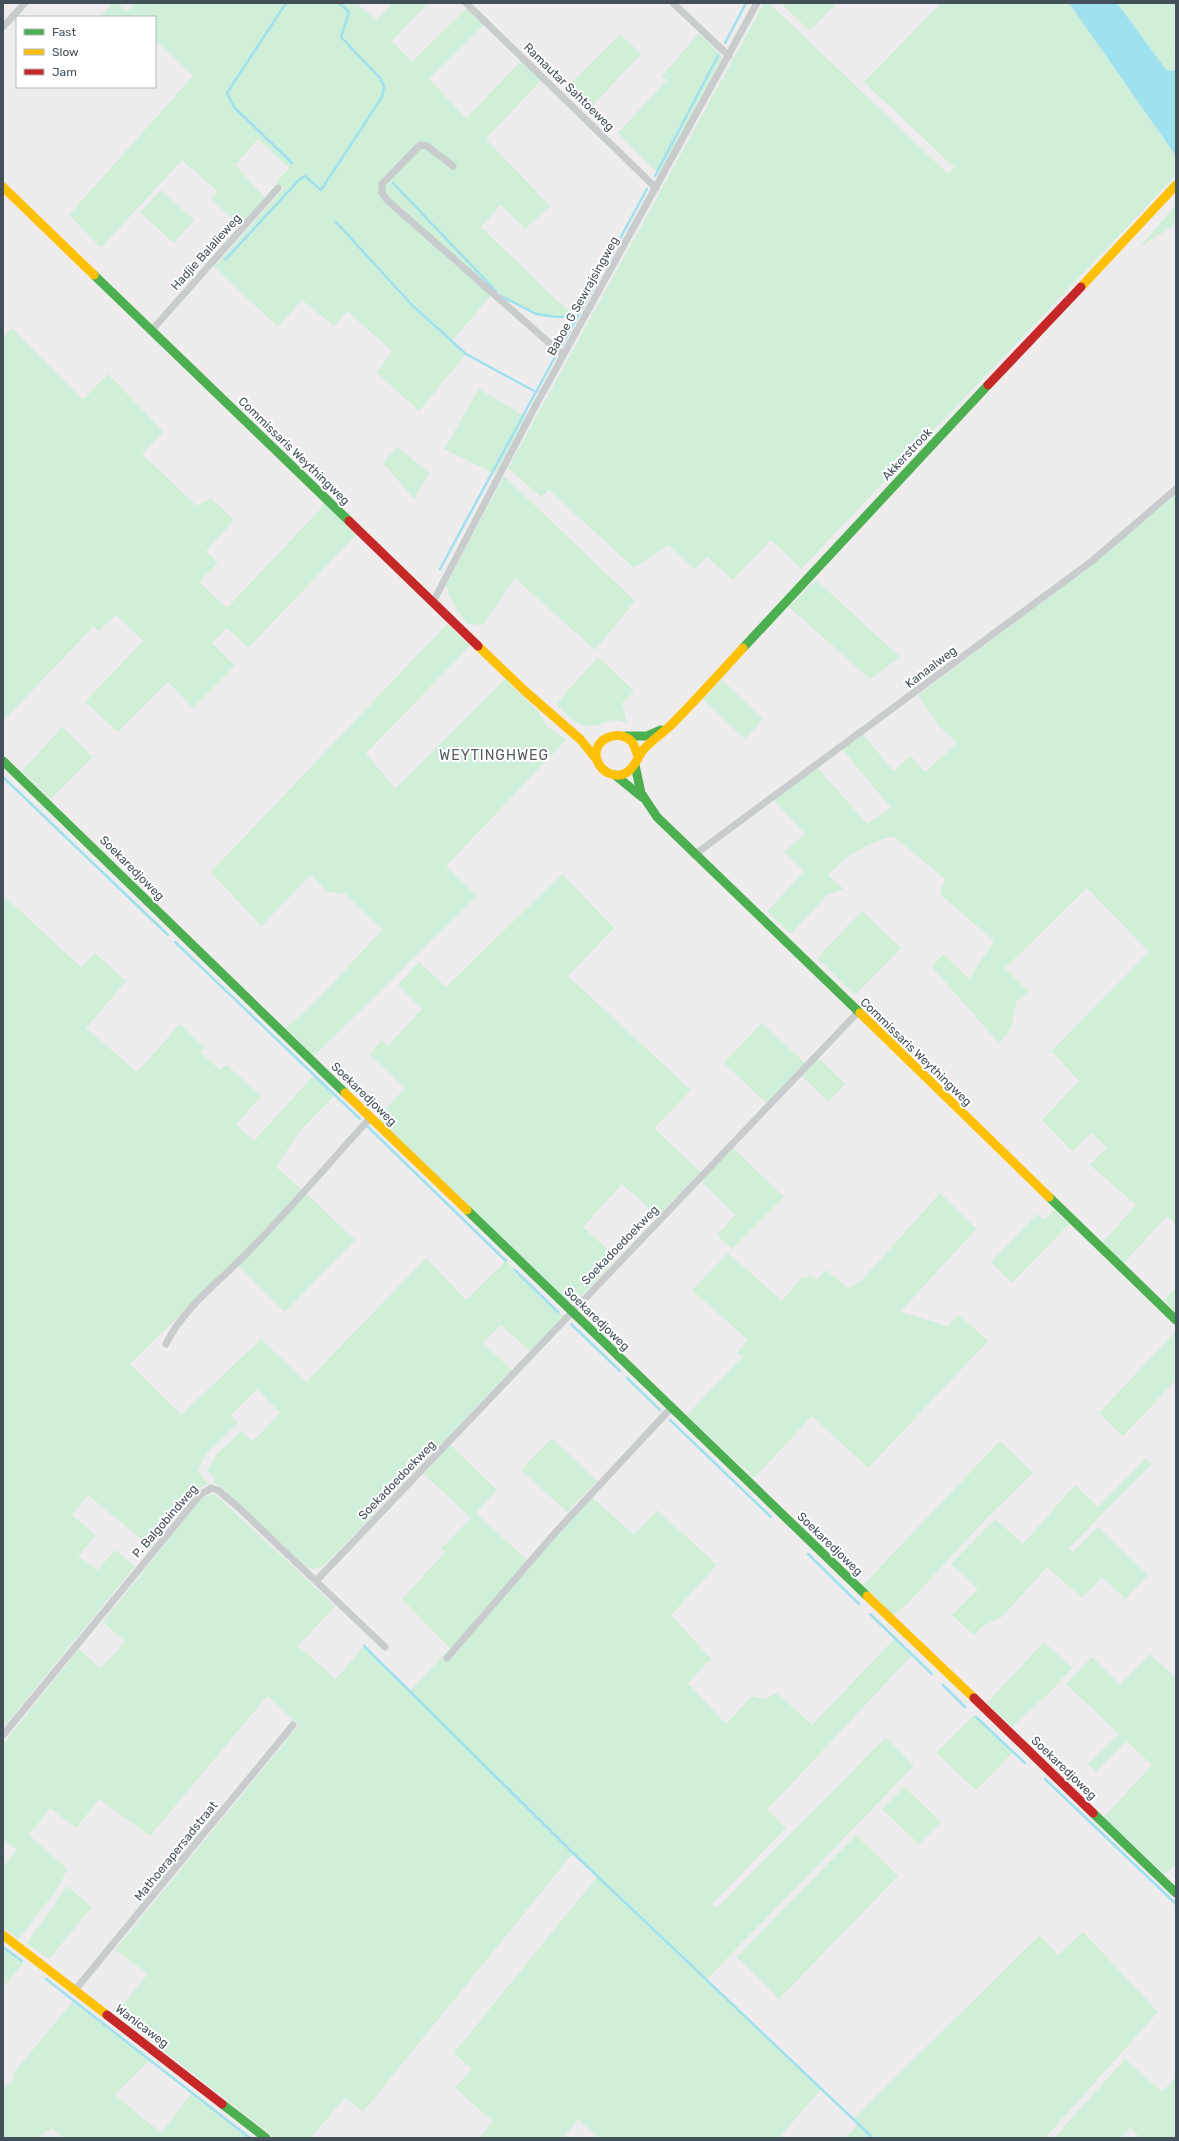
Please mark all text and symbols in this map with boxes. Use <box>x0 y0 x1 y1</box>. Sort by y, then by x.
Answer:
legend <box>16 16 156 88</box>
text: Fast <box>52 25 76 39</box>
street label: Ramautar Sahtoeweg <box>521 40 617 134</box>
text: Slow <box>52 45 79 59</box>
text: Jam <box>52 65 77 79</box>
street label: Hadjie Balalieweg <box>168 211 244 293</box>
street label: Baboe G Sewrajsingweg <box>544 234 622 358</box>
street label: Commissaris Weythingweg <box>235 394 353 508</box>
street label: Akkerstrook <box>879 424 935 483</box>
street label: Kanaalweg <box>903 643 959 691</box>
district label: WEYTINGHWEG <box>439 747 549 764</box>
street label: Soekaredjoweg <box>97 833 167 903</box>
street label: Commissaris Weythingweg <box>857 995 975 1109</box>
street label: Soekaredjoweg <box>328 1059 400 1129</box>
street label: Soekadoedoekweg <box>579 1202 661 1288</box>
street label: Soekaredjoweg <box>561 1284 633 1354</box>
street label: Soekadoedoekweg <box>356 1437 438 1523</box>
street label: P. Balgobindweg <box>129 1482 201 1560</box>
street label: Soekaredjoweg <box>794 1509 866 1579</box>
street label: Soekaredjoweg <box>1028 1733 1100 1803</box>
street label: Mathoerapersadstraat <box>131 1798 221 1904</box>
street label: Wanicaweg <box>113 2002 171 2050</box>

